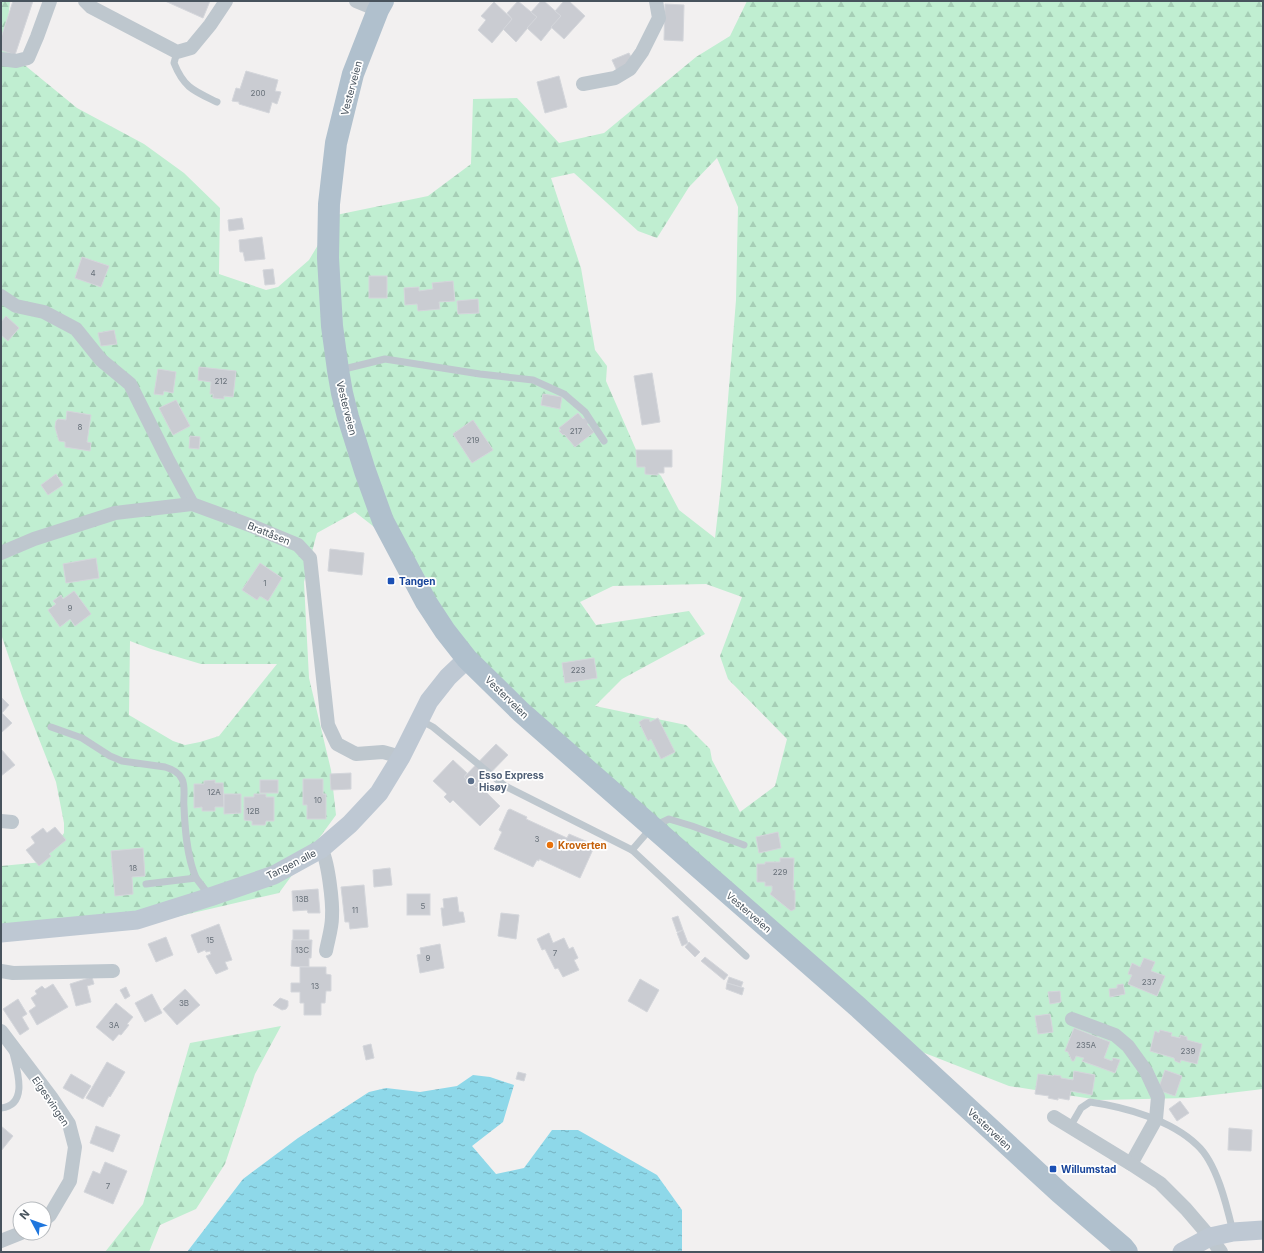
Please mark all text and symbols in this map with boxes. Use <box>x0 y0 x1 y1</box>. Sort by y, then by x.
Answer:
street label: Vesterveien <box>338 59 364 117</box>
house number: 200 <box>251 88 265 98</box>
house number: 4 <box>90 268 96 278</box>
house number: 212 <box>214 376 228 386</box>
street label: Vesterveien <box>334 379 360 437</box>
house number: 8 <box>78 422 83 432</box>
house number: 217 <box>570 426 583 436</box>
house number: 219 <box>466 435 480 445</box>
street label: Brattåsen <box>246 519 292 547</box>
place label: Tangen <box>399 575 435 588</box>
marker: Tangen <box>386 576 396 586</box>
house number: 1 <box>263 578 267 588</box>
house number: 9 <box>68 603 73 613</box>
house number: 223 <box>571 665 585 675</box>
street label: Vesterveien <box>483 673 531 721</box>
place label: Esso Express Hisøy <box>479 769 544 794</box>
marker: Esso Express Hisøy <box>466 776 476 786</box>
house number: 12A <box>207 787 221 797</box>
house number: 10 <box>314 795 322 805</box>
house number: 12B <box>246 806 260 816</box>
house number: 3 <box>535 834 540 844</box>
place label: Kroverten <box>558 839 607 851</box>
marker: Kroverten <box>545 840 555 850</box>
street label: Tangen alle <box>264 846 318 882</box>
house number: 18 <box>129 863 137 873</box>
house number: 229 <box>773 867 787 877</box>
street label: Vesterveien <box>724 889 774 935</box>
house number: 13B <box>295 894 309 904</box>
house number: 5 <box>421 901 426 911</box>
house number: 11 <box>352 905 358 915</box>
house number: 15 <box>206 935 214 945</box>
house number: 13C <box>295 945 309 955</box>
house number: 7 <box>553 948 558 958</box>
house number: 9 <box>426 953 431 963</box>
house number: 237 <box>1142 977 1157 987</box>
house number: 13 <box>311 981 319 991</box>
house number: 3B <box>179 998 189 1008</box>
house number: 3A <box>109 1020 120 1030</box>
house number: 235A <box>1076 1040 1097 1050</box>
house number: 239 <box>1181 1046 1195 1056</box>
street label: Eigesvingen <box>30 1074 72 1128</box>
street label: Vesterveien <box>965 1106 1015 1152</box>
place label: Willumstad <box>1061 1163 1116 1175</box>
marker: Willumstad <box>1048 1164 1058 1174</box>
house number: 7 <box>106 1181 111 1191</box>
north arrow <box>12 1201 52 1241</box>
text: N <box>16 1207 32 1222</box>

